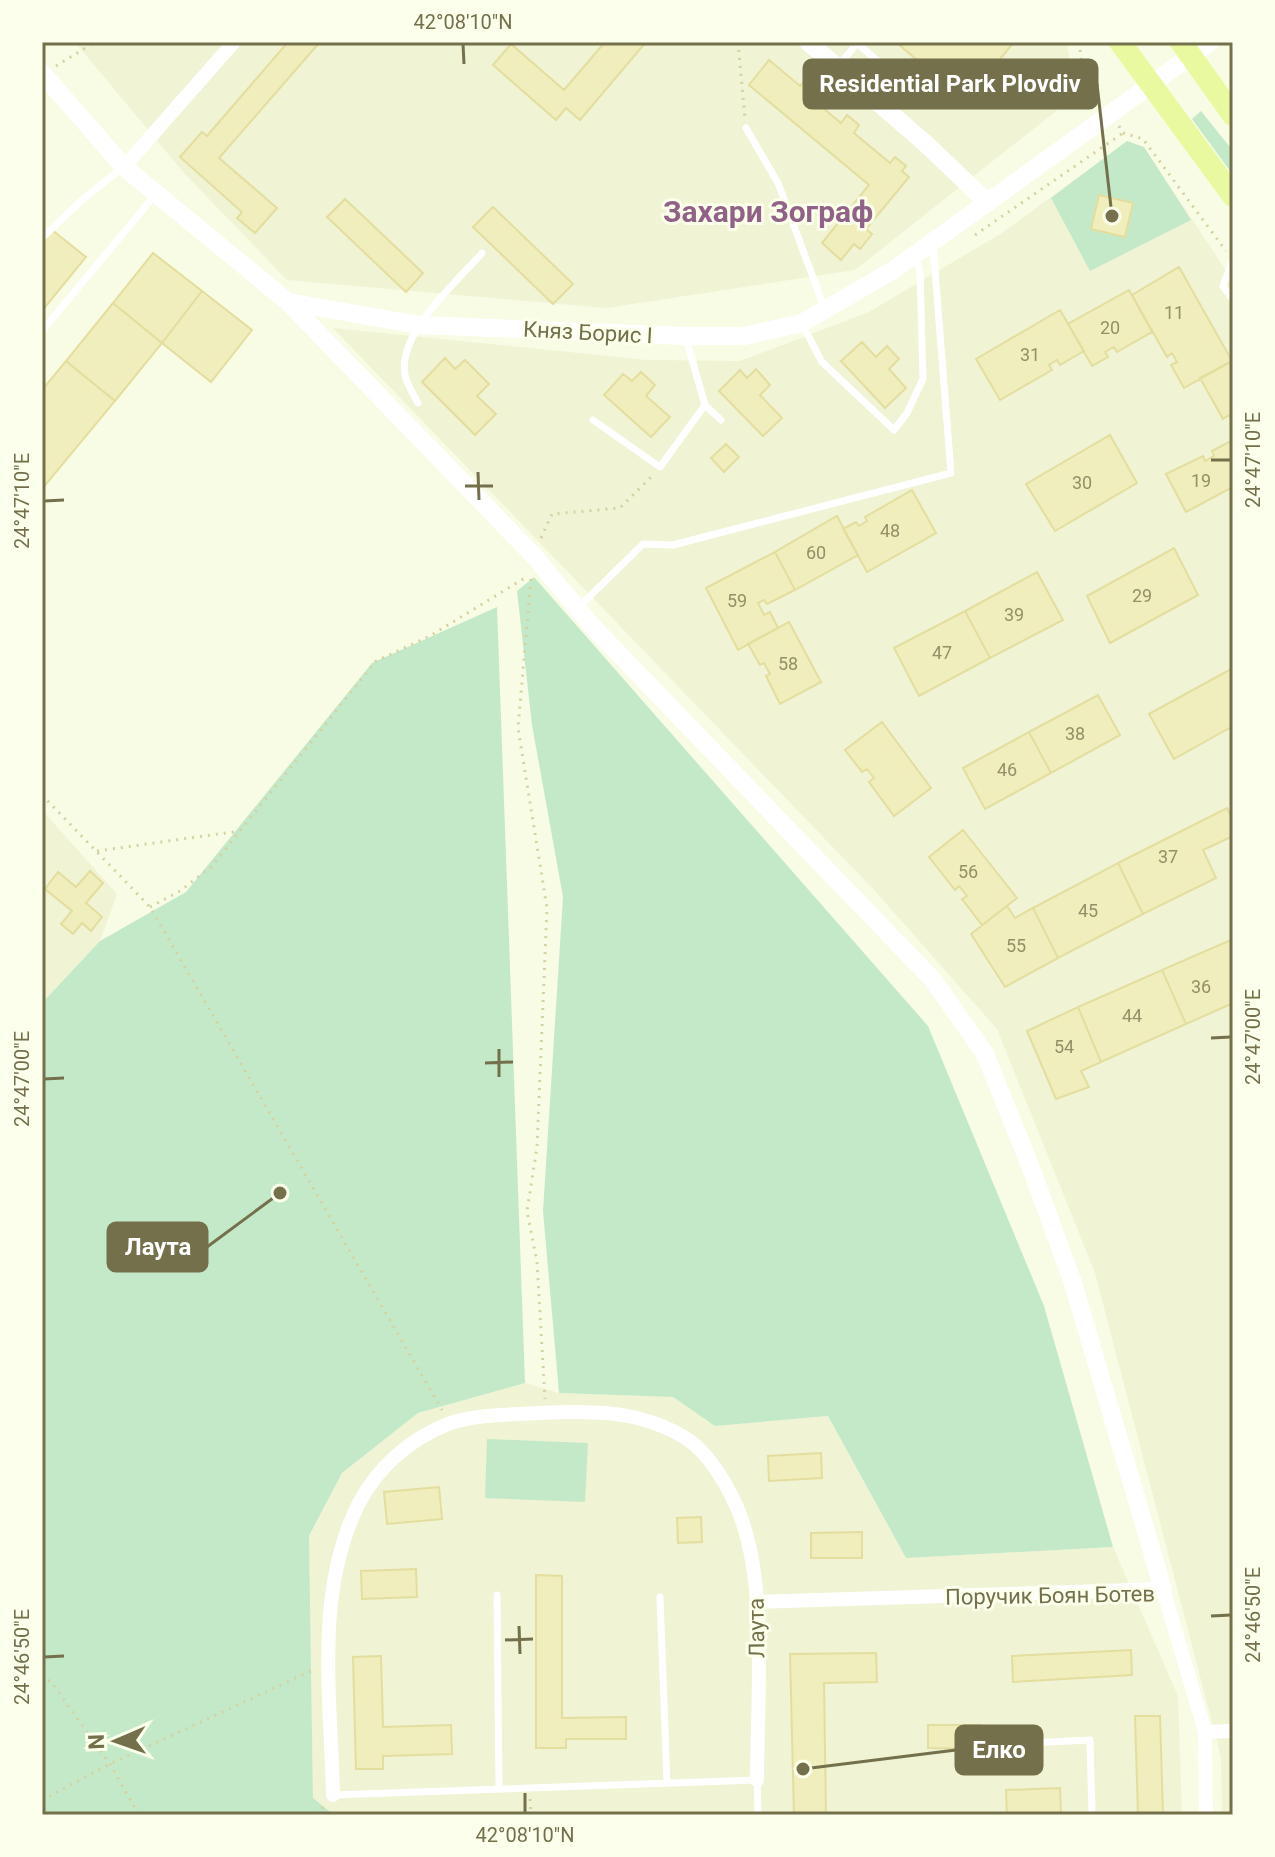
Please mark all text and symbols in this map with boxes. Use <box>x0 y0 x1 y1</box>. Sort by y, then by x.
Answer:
text: 42°08'10"N <box>413 10 513 34</box>
callout: Residential Park Plovdiv <box>804 60 1097 108</box>
text: Residential Park Plovdiv <box>819 70 1081 98</box>
district label: Захари Зограф <box>663 194 873 229</box>
house number: 11 <box>1164 302 1184 323</box>
street label: Княз Борис I <box>523 317 653 348</box>
house number: 20 <box>1100 317 1120 338</box>
house number: 31 <box>1020 344 1040 365</box>
text: 24°47'10"E <box>1241 412 1265 508</box>
text: 24°47'10"E <box>10 453 34 549</box>
house number: 19 <box>1191 470 1211 491</box>
house number: 30 <box>1072 472 1092 493</box>
house number: 48 <box>880 520 900 541</box>
house number: 60 <box>806 542 826 563</box>
house number: 29 <box>1132 585 1152 606</box>
house number: 59 <box>727 590 747 611</box>
house number: 39 <box>1004 604 1024 625</box>
house number: 47 <box>932 642 952 663</box>
house number: 58 <box>778 653 798 674</box>
house number: 38 <box>1065 723 1085 744</box>
house number: 46 <box>997 759 1017 780</box>
house number: 37 <box>1158 846 1178 867</box>
house number: 56 <box>958 861 978 882</box>
house number: 45 <box>1078 900 1098 921</box>
house number: 55 <box>1006 935 1026 956</box>
house number: 36 <box>1191 976 1211 997</box>
text: 24°47'00"E <box>1241 989 1265 1085</box>
house number: 44 <box>1122 1005 1142 1026</box>
text: 24°47'00"E <box>10 1031 34 1127</box>
house number: 54 <box>1054 1036 1074 1057</box>
callout: Лаута <box>108 1223 207 1271</box>
text: Лаута <box>125 1233 191 1261</box>
text: 24°46'50"E <box>1241 1567 1265 1663</box>
street label: Поручик Боян Ботев <box>945 1581 1155 1610</box>
street label: Лаута <box>743 1598 770 1658</box>
text: 24°46'50"E <box>10 1609 34 1705</box>
north arrow <box>76 1701 156 1781</box>
callout: Елко <box>956 1726 1042 1774</box>
text: N <box>84 1733 109 1750</box>
text: Елко <box>972 1736 1026 1764</box>
text: 42°08'10"N <box>475 1823 575 1847</box>

